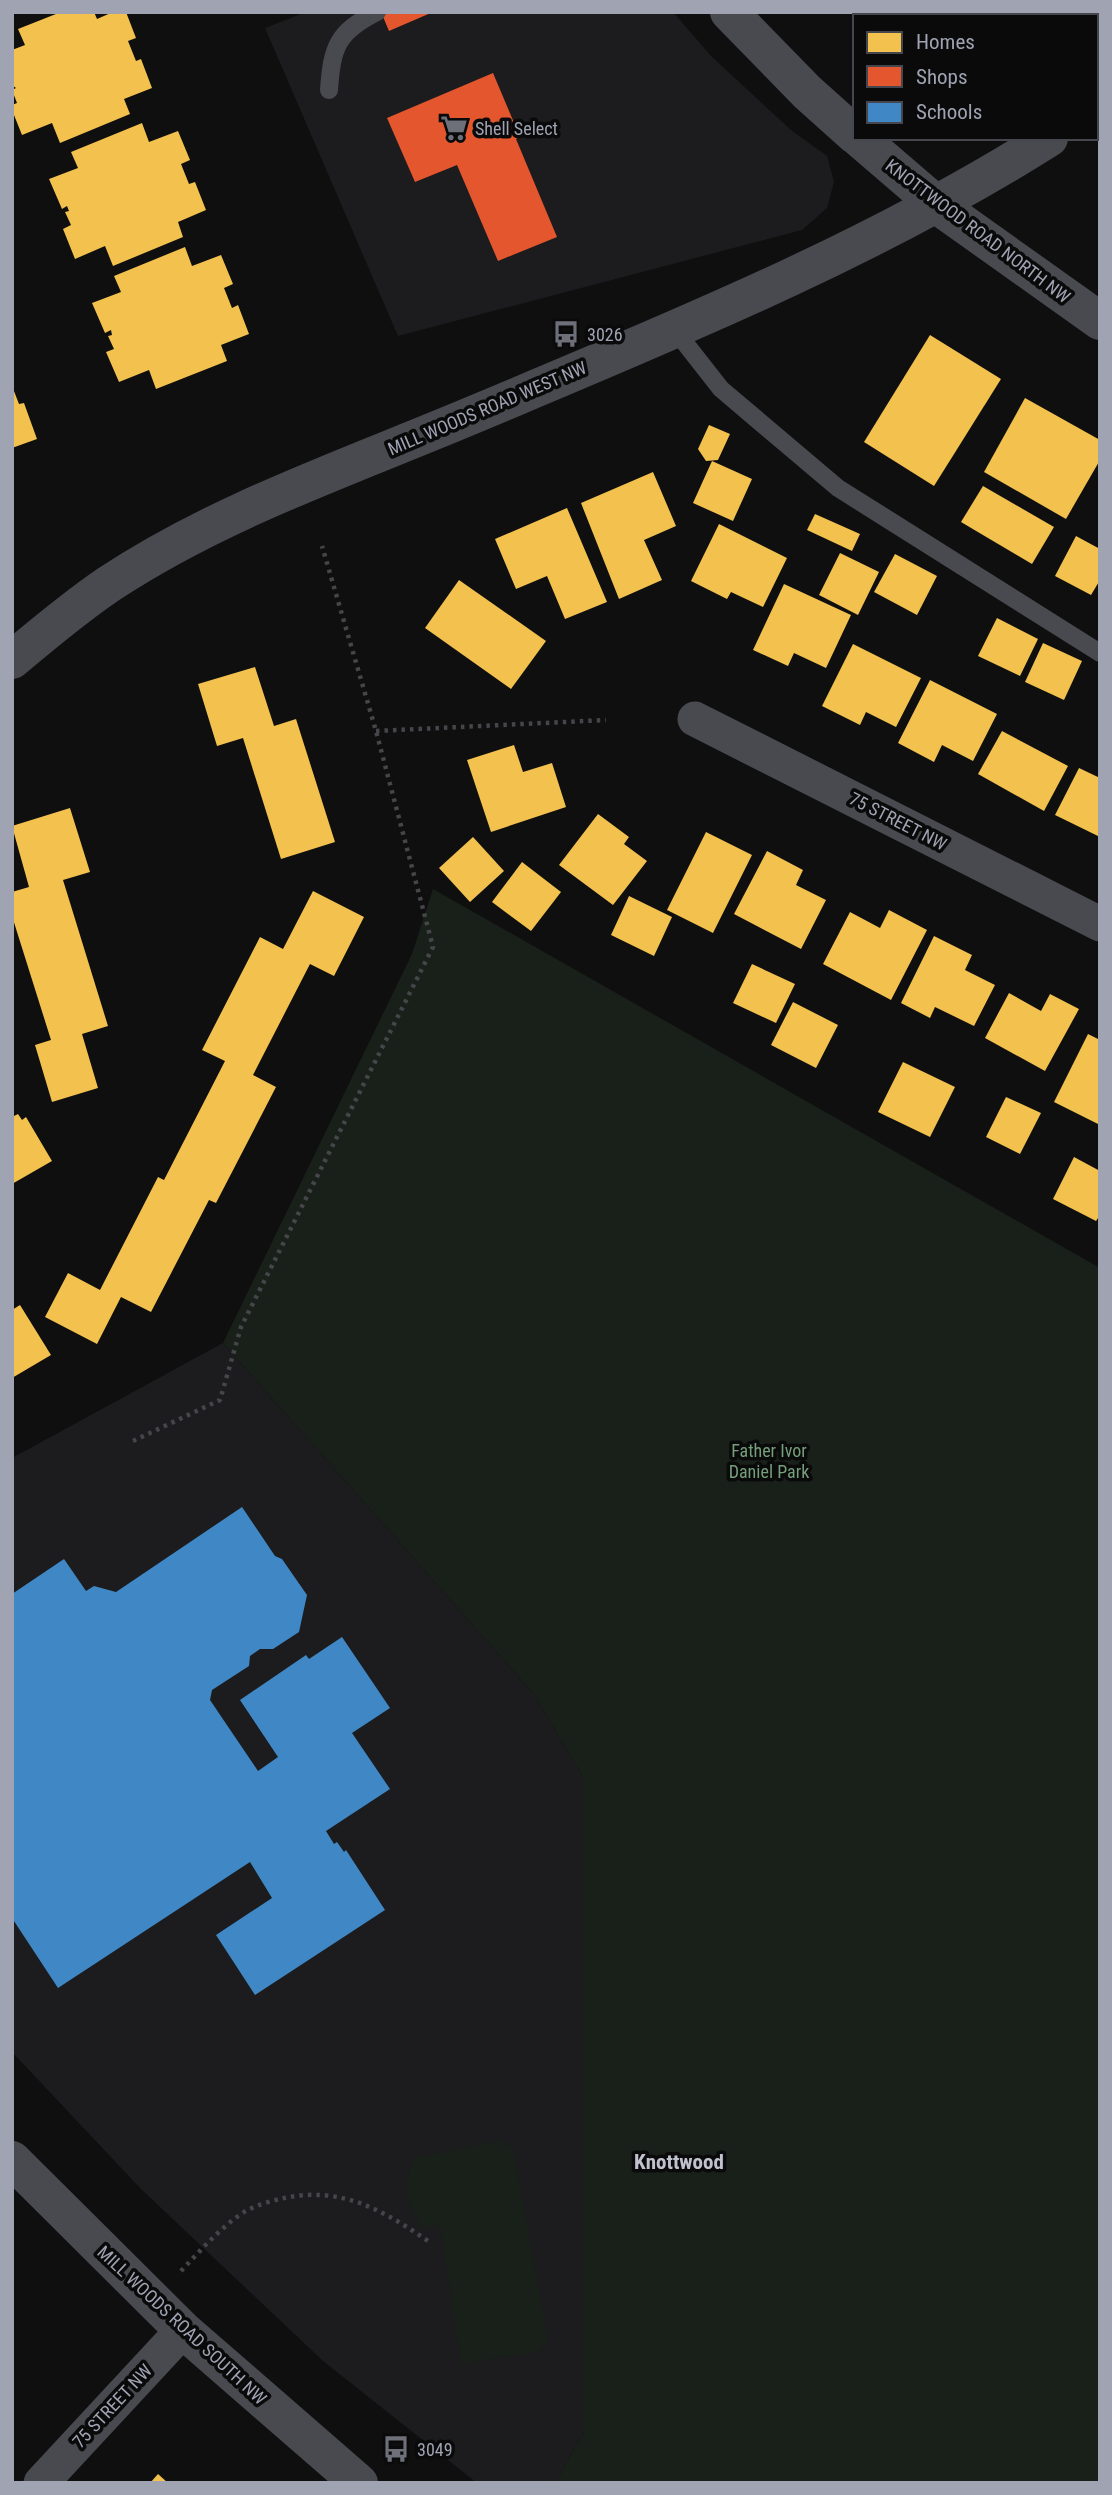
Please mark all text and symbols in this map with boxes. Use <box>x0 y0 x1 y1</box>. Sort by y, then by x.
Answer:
legend <box>853 14 1098 140</box>
text: Homes <box>916 30 975 54</box>
text: Shops <box>916 65 968 89</box>
text: Schools <box>916 100 982 124</box>
supermarket icon: Shell Select <box>439 113 469 143</box>
place label: Shell Select <box>475 118 558 139</box>
street label: KNOTTWOOD ROAD NORTH NW <box>882 155 1075 307</box>
bus stop icon: 3026 <box>551 319 581 349</box>
place label: 3026 <box>587 324 623 345</box>
street label: MILL WOODS ROAD WEST NW <box>385 357 590 459</box>
street label: 75 STREET NW <box>846 788 950 855</box>
park label: Father Ivor Daniel Park <box>729 1440 809 1482</box>
district label: Knottwood <box>634 2150 724 2174</box>
street label: MILL WOODS ROAD SOUTH NW <box>93 2241 271 2409</box>
street label: 75 STREET NW <box>68 2360 156 2452</box>
bus stop icon: 3049 <box>381 2434 411 2464</box>
place label: 3049 <box>417 2439 453 2460</box>

